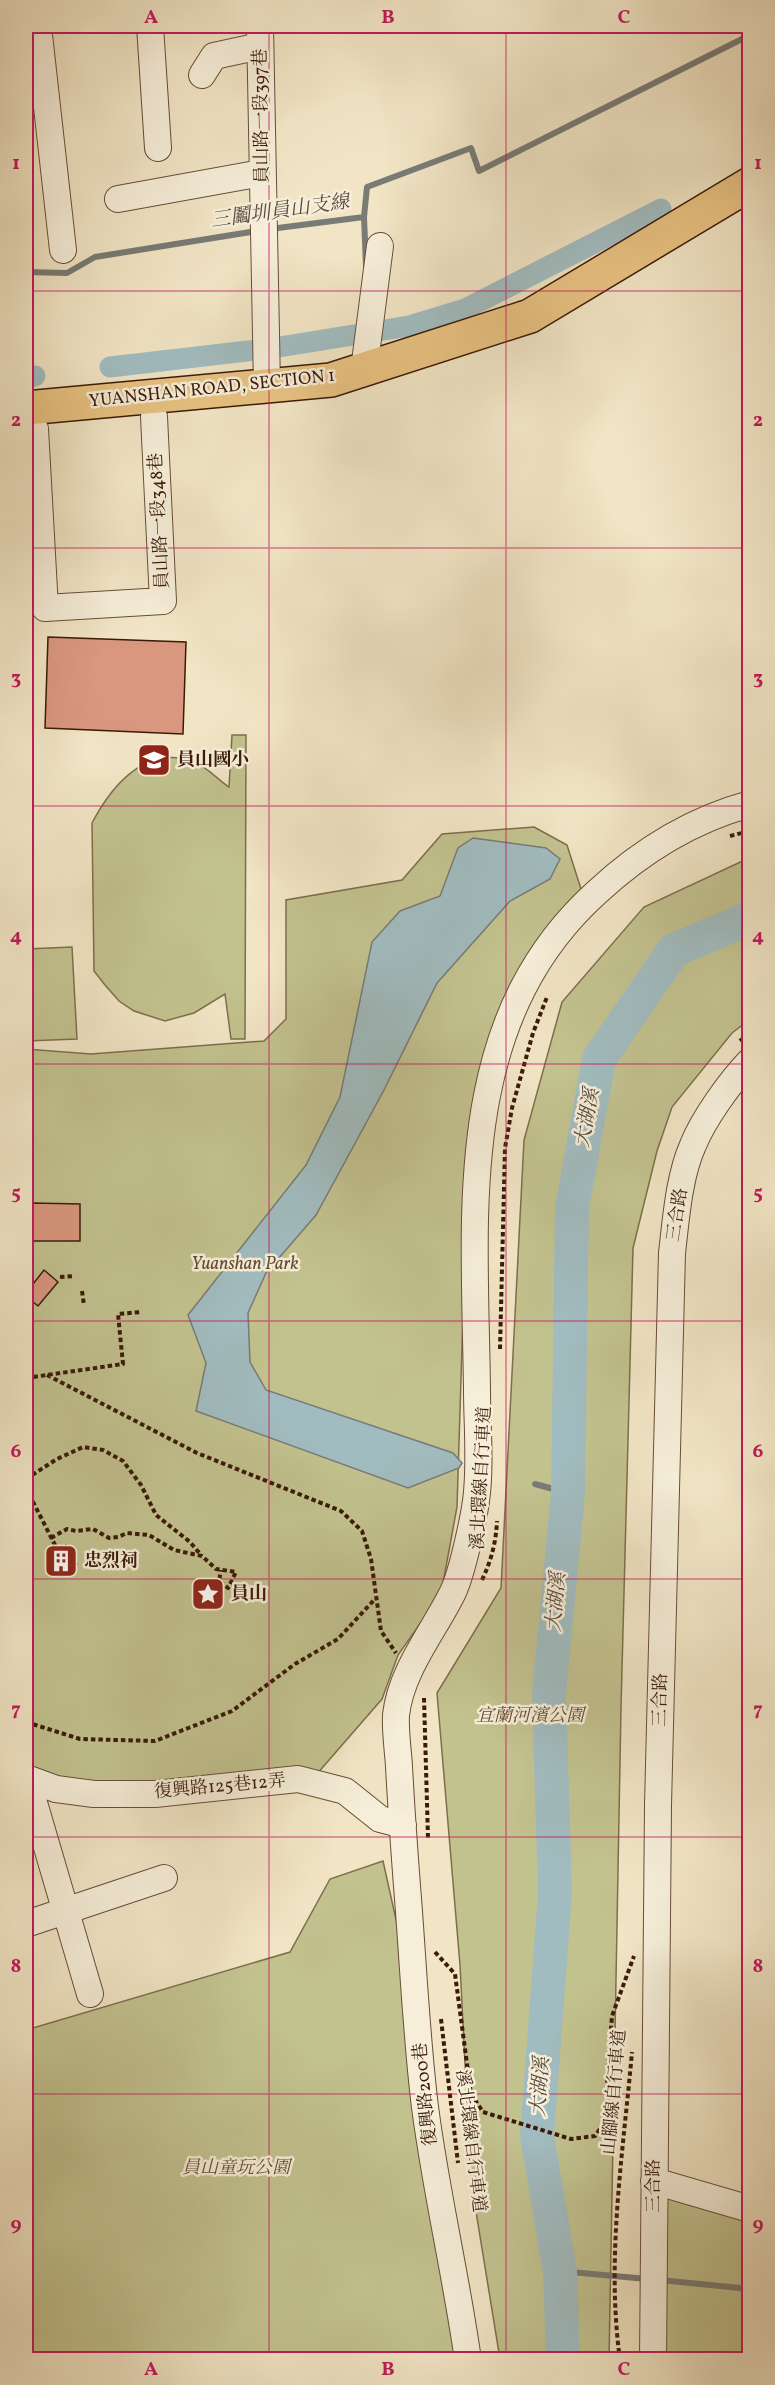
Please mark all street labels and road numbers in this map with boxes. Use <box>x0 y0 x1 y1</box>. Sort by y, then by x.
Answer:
street label: 員山路一段397巷 <box>248 48 276 184</box>
street label: YUANSHAN ROAD, SECTION 1 <box>88 364 336 414</box>
street label: 員山路一段348巷 <box>144 452 176 590</box>
street label: 三合路 <box>661 1186 695 1244</box>
street label: 溪北環線自行車道 <box>466 1405 498 1551</box>
street label: 三合路 <box>648 1673 674 1727</box>
street label: 復興路125巷12弄 <box>153 1769 287 1805</box>
street label: 山腳線自行車道 <box>597 2028 633 2156</box>
street label: 復興路200巷 <box>408 2041 444 2147</box>
street label: 溪北環線自行車道 <box>449 2068 491 2214</box>
street label: 三合路 <box>642 2159 667 2213</box>

